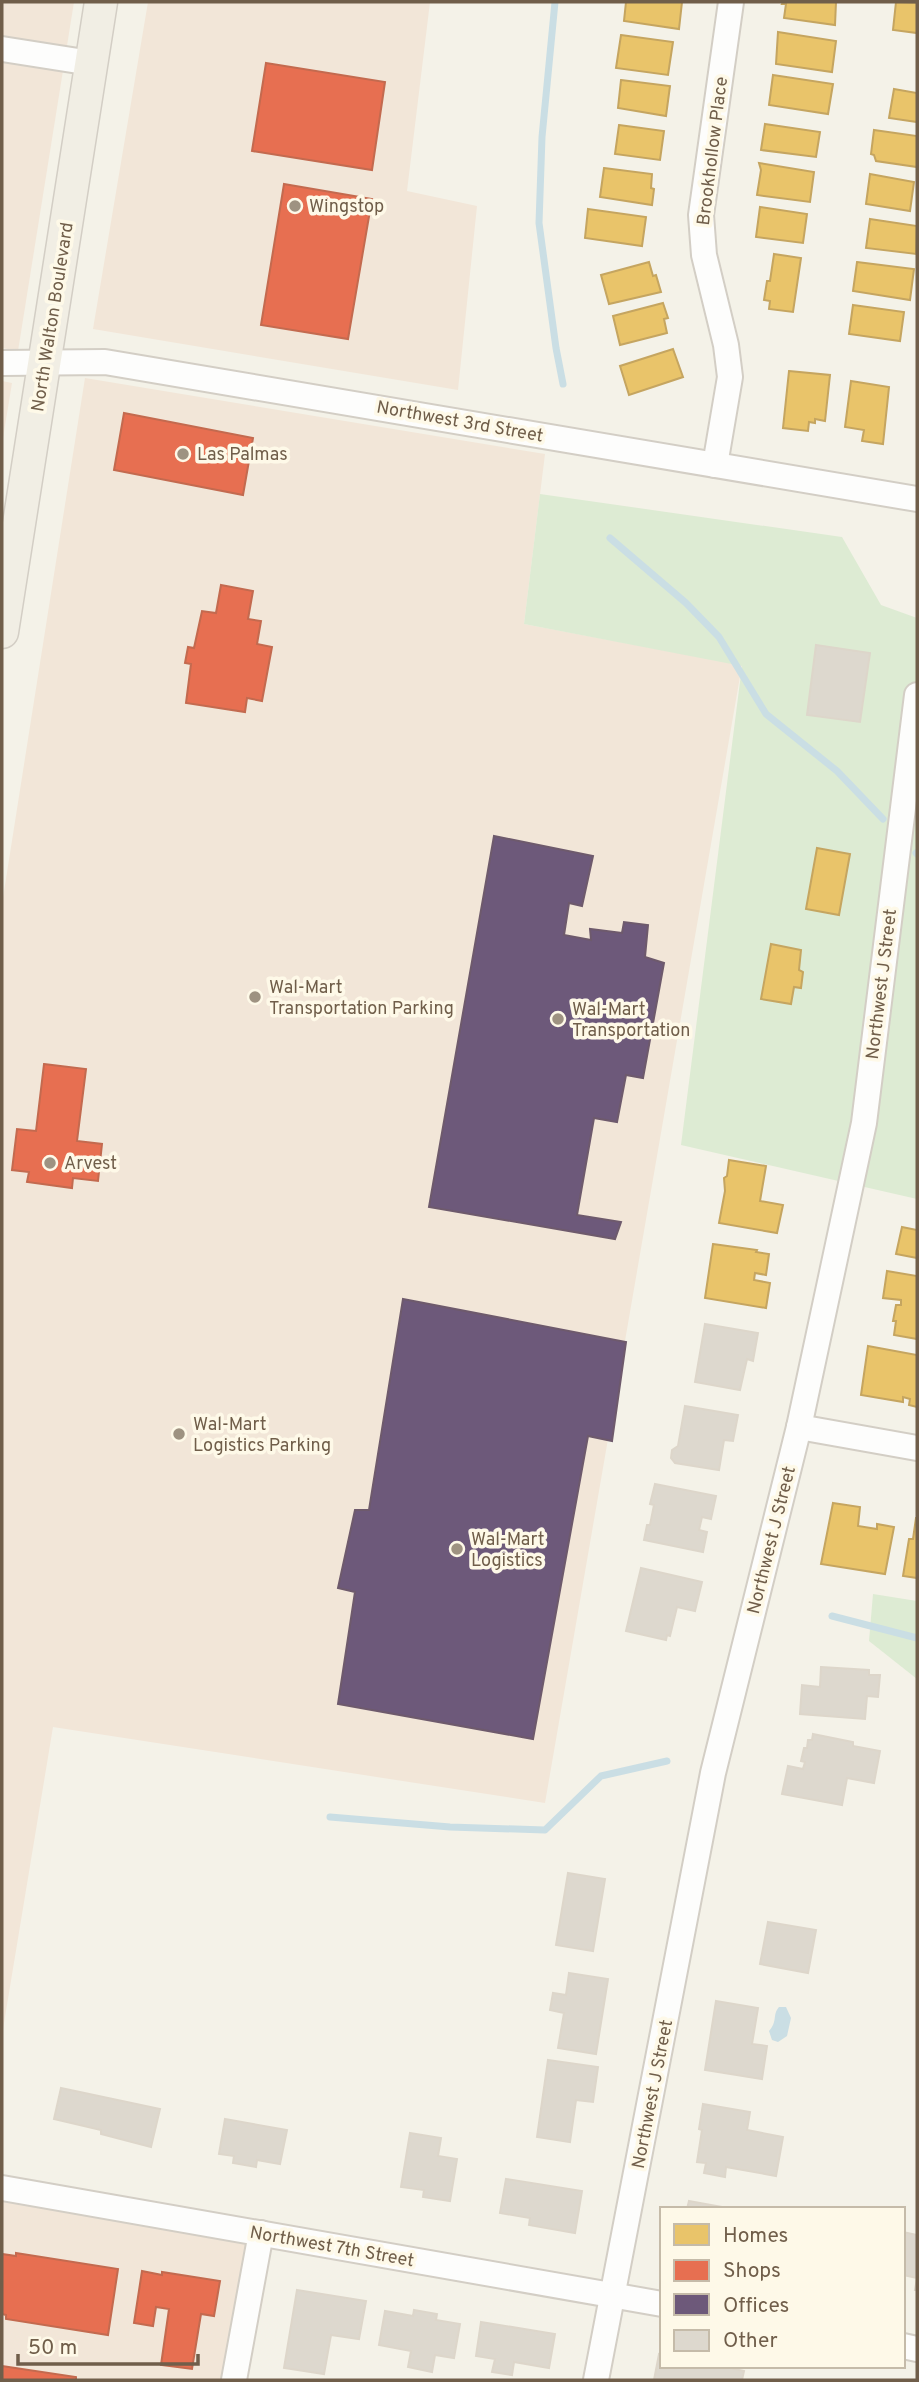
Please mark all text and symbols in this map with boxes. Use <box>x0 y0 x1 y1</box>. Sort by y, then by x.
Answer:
street label: Brookhollow Place <box>693 75 734 227</box>
place label: Wingstop <box>309 196 384 219</box>
marker: Wingstop <box>287 198 303 214</box>
street label: North Walton Boulevard <box>27 221 80 414</box>
street label: Northwest 3rd Street <box>374 396 545 448</box>
place label: Las Palmas <box>197 444 288 467</box>
marker: Las Palmas <box>175 446 191 462</box>
street label: Northwest J Street <box>862 908 903 1061</box>
place label: Wal-Mart Transportation Parking <box>269 977 454 1021</box>
marker: Wal-Mart Transportation Parking <box>247 989 263 1005</box>
place label: Wal-Mart Transportation <box>572 999 690 1043</box>
marker: Wal-Mart Transportation <box>550 1011 566 1027</box>
place label: Arvest <box>64 1153 117 1176</box>
marker: Arvest <box>42 1155 58 1171</box>
place label: Wal-Mart Logistics Parking <box>193 1414 331 1458</box>
marker: Wal-Mart Logistics Parking <box>171 1426 187 1442</box>
street label: Northwest J Street <box>743 1464 802 1617</box>
place label: Wal-Mart Logistics <box>471 1529 545 1573</box>
marker: Wal-Mart Logistics <box>449 1541 465 1557</box>
street label: Northwest J Street <box>628 2018 679 2171</box>
legend <box>660 2207 905 2368</box>
street label: Northwest 7th Street <box>248 2222 416 2273</box>
text: Homes <box>723 2223 788 2250</box>
text: Shops <box>723 2258 781 2285</box>
text: Offices <box>723 2293 789 2320</box>
scale bar <box>18 2322 198 2366</box>
text: Other <box>723 2328 778 2355</box>
text: 50 m <box>28 2335 77 2362</box>

